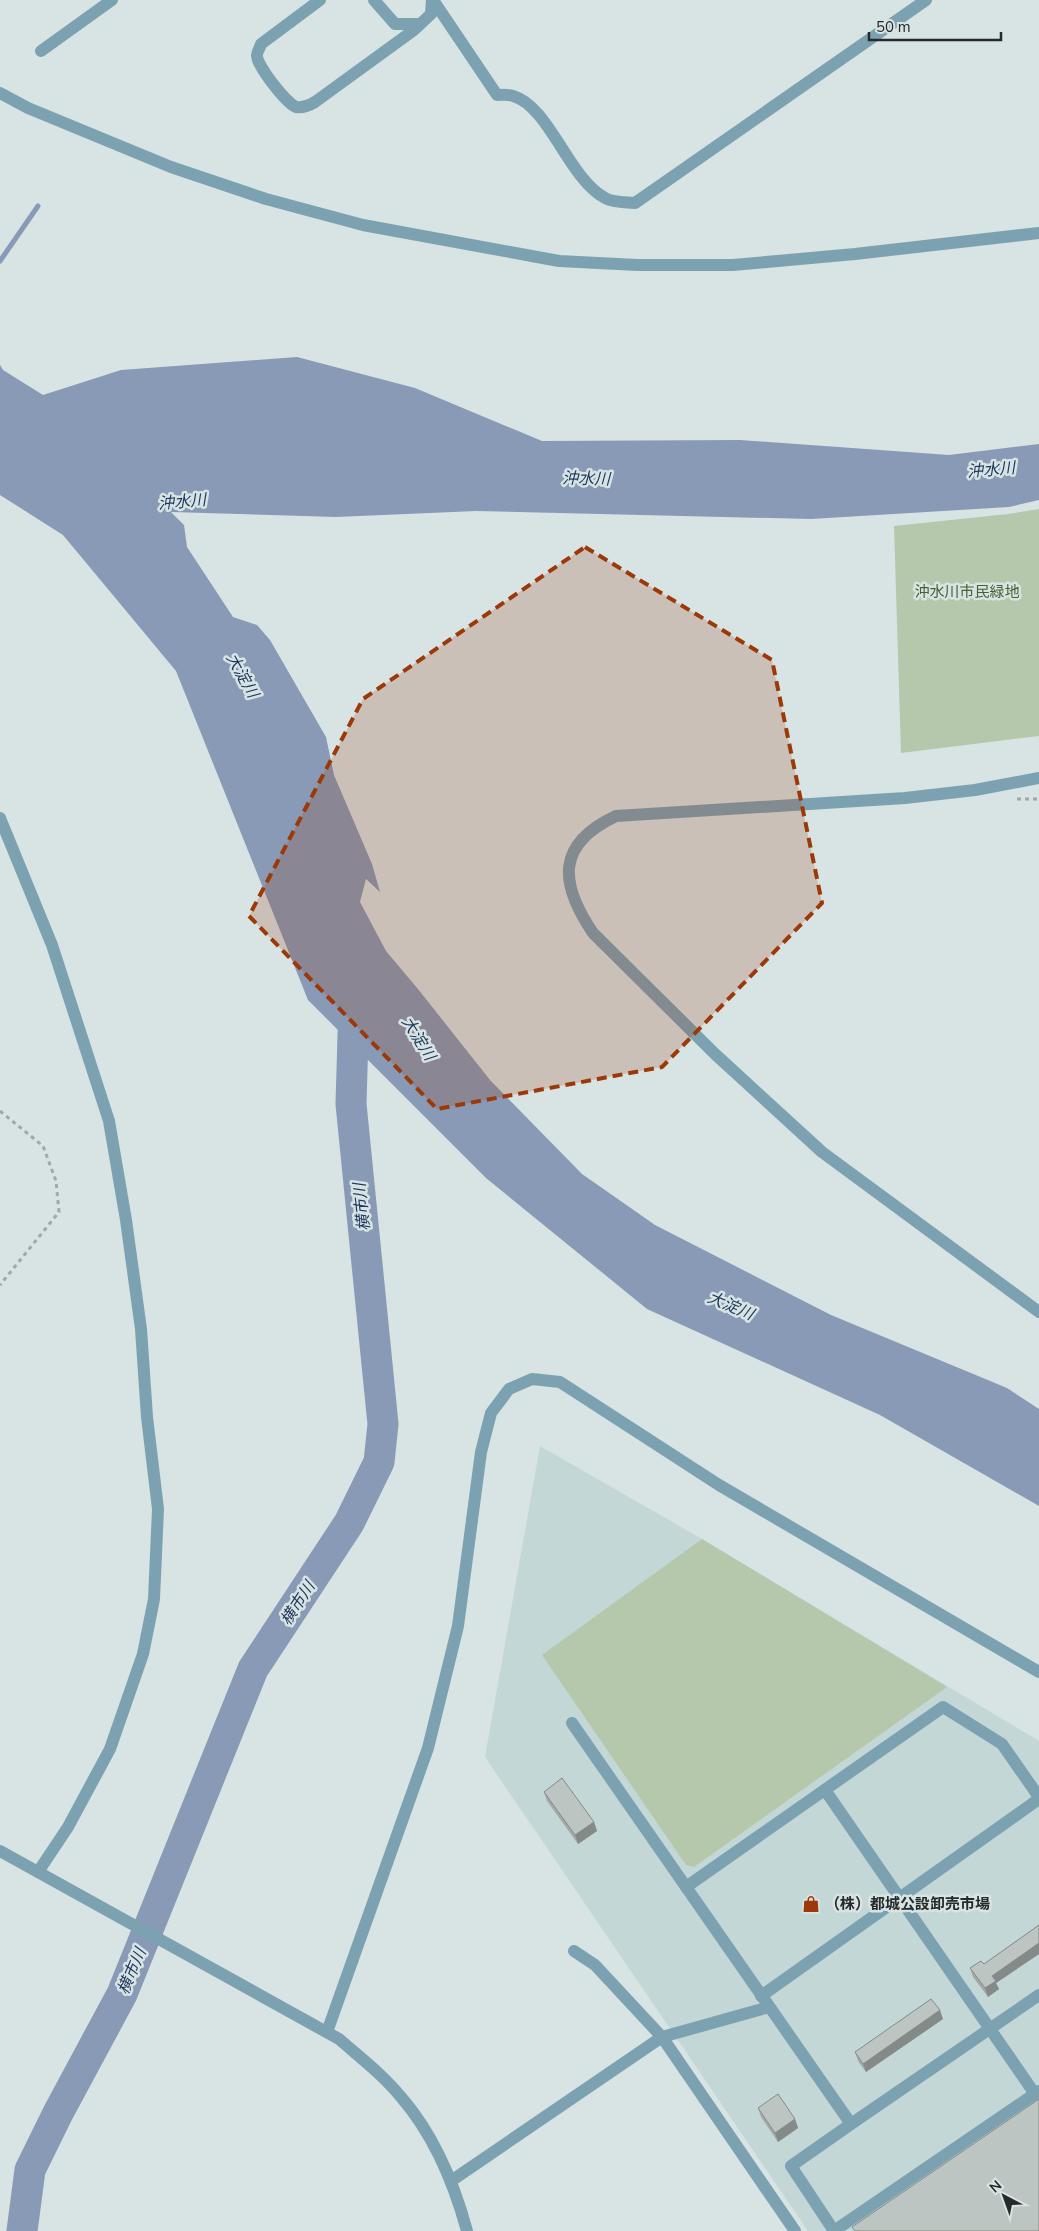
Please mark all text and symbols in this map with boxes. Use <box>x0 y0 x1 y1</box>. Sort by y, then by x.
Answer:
scale bar <box>869 10 1002 42</box>
text: 50 m <box>876 17 911 37</box>
water label: 沖水川 <box>966 457 1018 483</box>
water label: 沖水川 <box>562 468 612 490</box>
water label: 沖水川 <box>157 489 209 515</box>
park label: 沖水川市民緑地 <box>914 582 1020 602</box>
water label: 大淀川 <box>221 649 264 704</box>
water label: 大淀川 <box>396 1012 441 1066</box>
water label: 横市川 <box>348 1180 375 1232</box>
water label: 大淀川 <box>704 1286 759 1326</box>
water label: 横市川 <box>276 1576 321 1630</box>
shop icon: （株）都城公設卸売市場 <box>801 1894 821 1914</box>
place label: （株）都城公設卸売市場 <box>825 1894 990 1914</box>
water label: 横市川 <box>112 1943 152 1998</box>
north arrow <box>979 2171 1029 2221</box>
text: N <box>986 2176 1006 2197</box>

